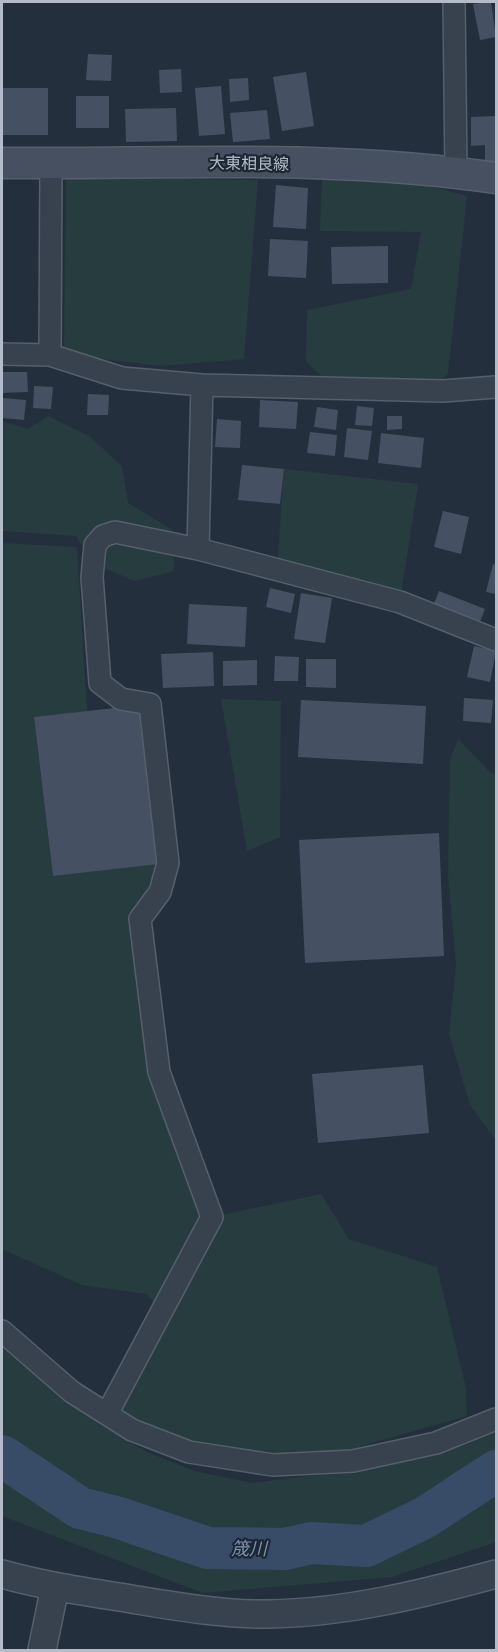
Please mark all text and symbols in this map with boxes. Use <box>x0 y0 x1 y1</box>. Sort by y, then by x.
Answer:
street label: 大東相良線 <box>209 152 289 173</box>
water label: 筬川 <box>231 1537 269 1559</box>

